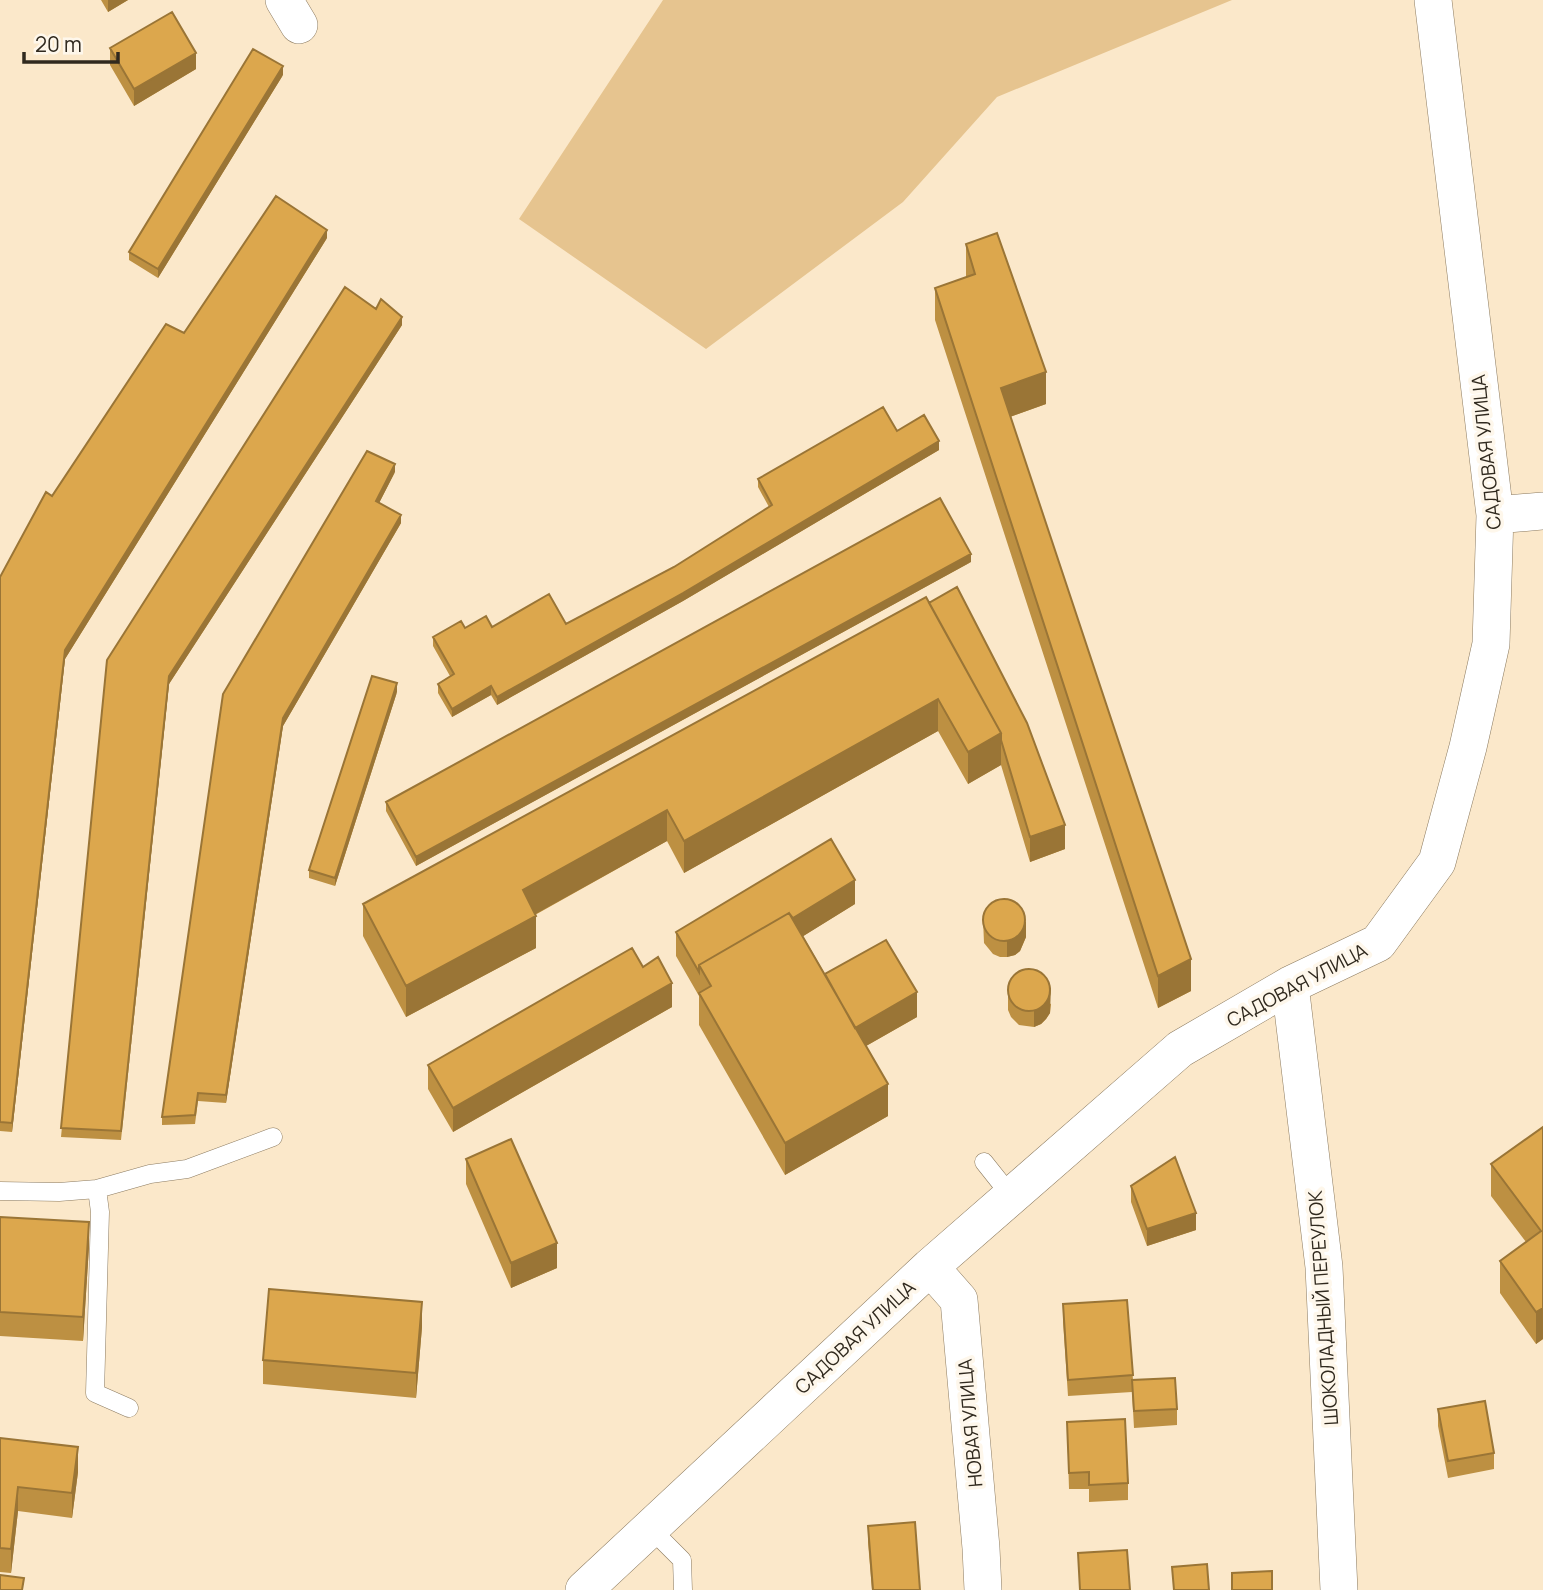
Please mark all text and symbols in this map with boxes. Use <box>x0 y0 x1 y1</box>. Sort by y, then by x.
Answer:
scale bar <box>24 21 119 65</box>
text: 20 m <box>35 30 82 58</box>
street label: САДОВАЯ УЛИЦА <box>1465 373 1507 531</box>
street label: САДОВАЯ УЛИЦА <box>1222 937 1372 1033</box>
street label: ШОКОЛАДНЫЙ ПЕРЕУЛОК <box>1302 1189 1344 1426</box>
street label: САДОВАЯ УЛИЦА <box>789 1274 921 1400</box>
street label: НОВАЯ УЛИЦА <box>951 1358 989 1488</box>

